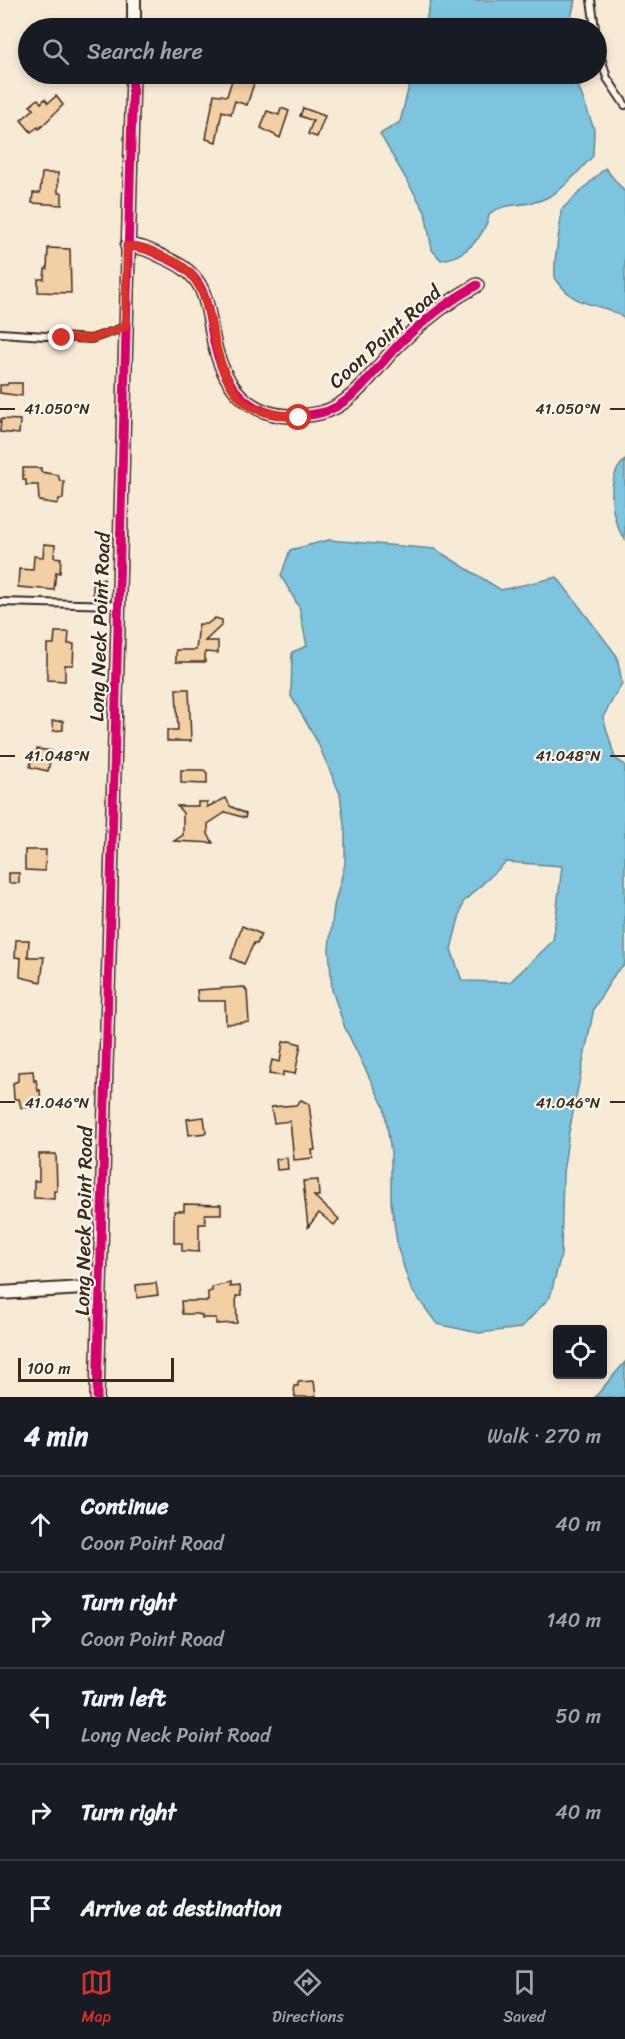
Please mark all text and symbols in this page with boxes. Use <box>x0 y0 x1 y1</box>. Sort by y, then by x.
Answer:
search box <box>18 18 607 84</box>
text: Search here <box>87 32 203 71</box>
icon: search <box>39 35 72 68</box>
street label: Coon Point Road <box>320 275 451 398</box>
route end <box>48 324 74 350</box>
text: 41.050°N <box>24 396 90 422</box>
text: 41.050°N <box>535 396 601 422</box>
route start <box>285 404 311 430</box>
street label: Long Neck Point Road <box>79 530 121 722</box>
text: 41.048°N <box>24 743 90 769</box>
text: 41.048°N <box>535 743 601 769</box>
text: 41.046°N <box>25 1090 90 1116</box>
text: 41.046°N <box>536 1090 601 1116</box>
street label: Long Neck Point Road <box>65 1125 103 1316</box>
map controls <box>553 1325 607 1379</box>
button: locate <box>553 1325 607 1379</box>
text: 100 m <box>27 1354 71 1383</box>
scale bar <box>18 1355 174 1382</box>
text: 4 min <box>24 1413 88 1459</box>
text: Walk · 270 m <box>487 1419 601 1454</box>
text: Continue <box>81 1487 169 1526</box>
text: 40 m <box>555 1507 601 1542</box>
icon: ahead <box>24 1508 57 1541</box>
text: Coon Point Road <box>81 1526 224 1561</box>
text: Turn right <box>81 1583 176 1622</box>
text: 140 m <box>547 1603 601 1638</box>
icon: right <box>24 1604 57 1637</box>
text: Coon Point Road <box>81 1622 224 1657</box>
text: Turn left <box>81 1679 166 1718</box>
text: 50 m <box>556 1699 601 1734</box>
icon: left <box>24 1700 57 1733</box>
text: Long Neck Point Road <box>81 1718 270 1753</box>
text: Turn right <box>81 1793 176 1832</box>
text: 40 m <box>555 1795 601 1830</box>
icon: right <box>24 1796 57 1829</box>
text: Arrive at destination <box>81 1889 282 1928</box>
icon: arrive <box>24 1892 57 1925</box>
tab: Map <box>80 1966 113 2031</box>
tab: Directions <box>272 1966 344 2031</box>
tab: Saved <box>503 1966 545 2031</box>

